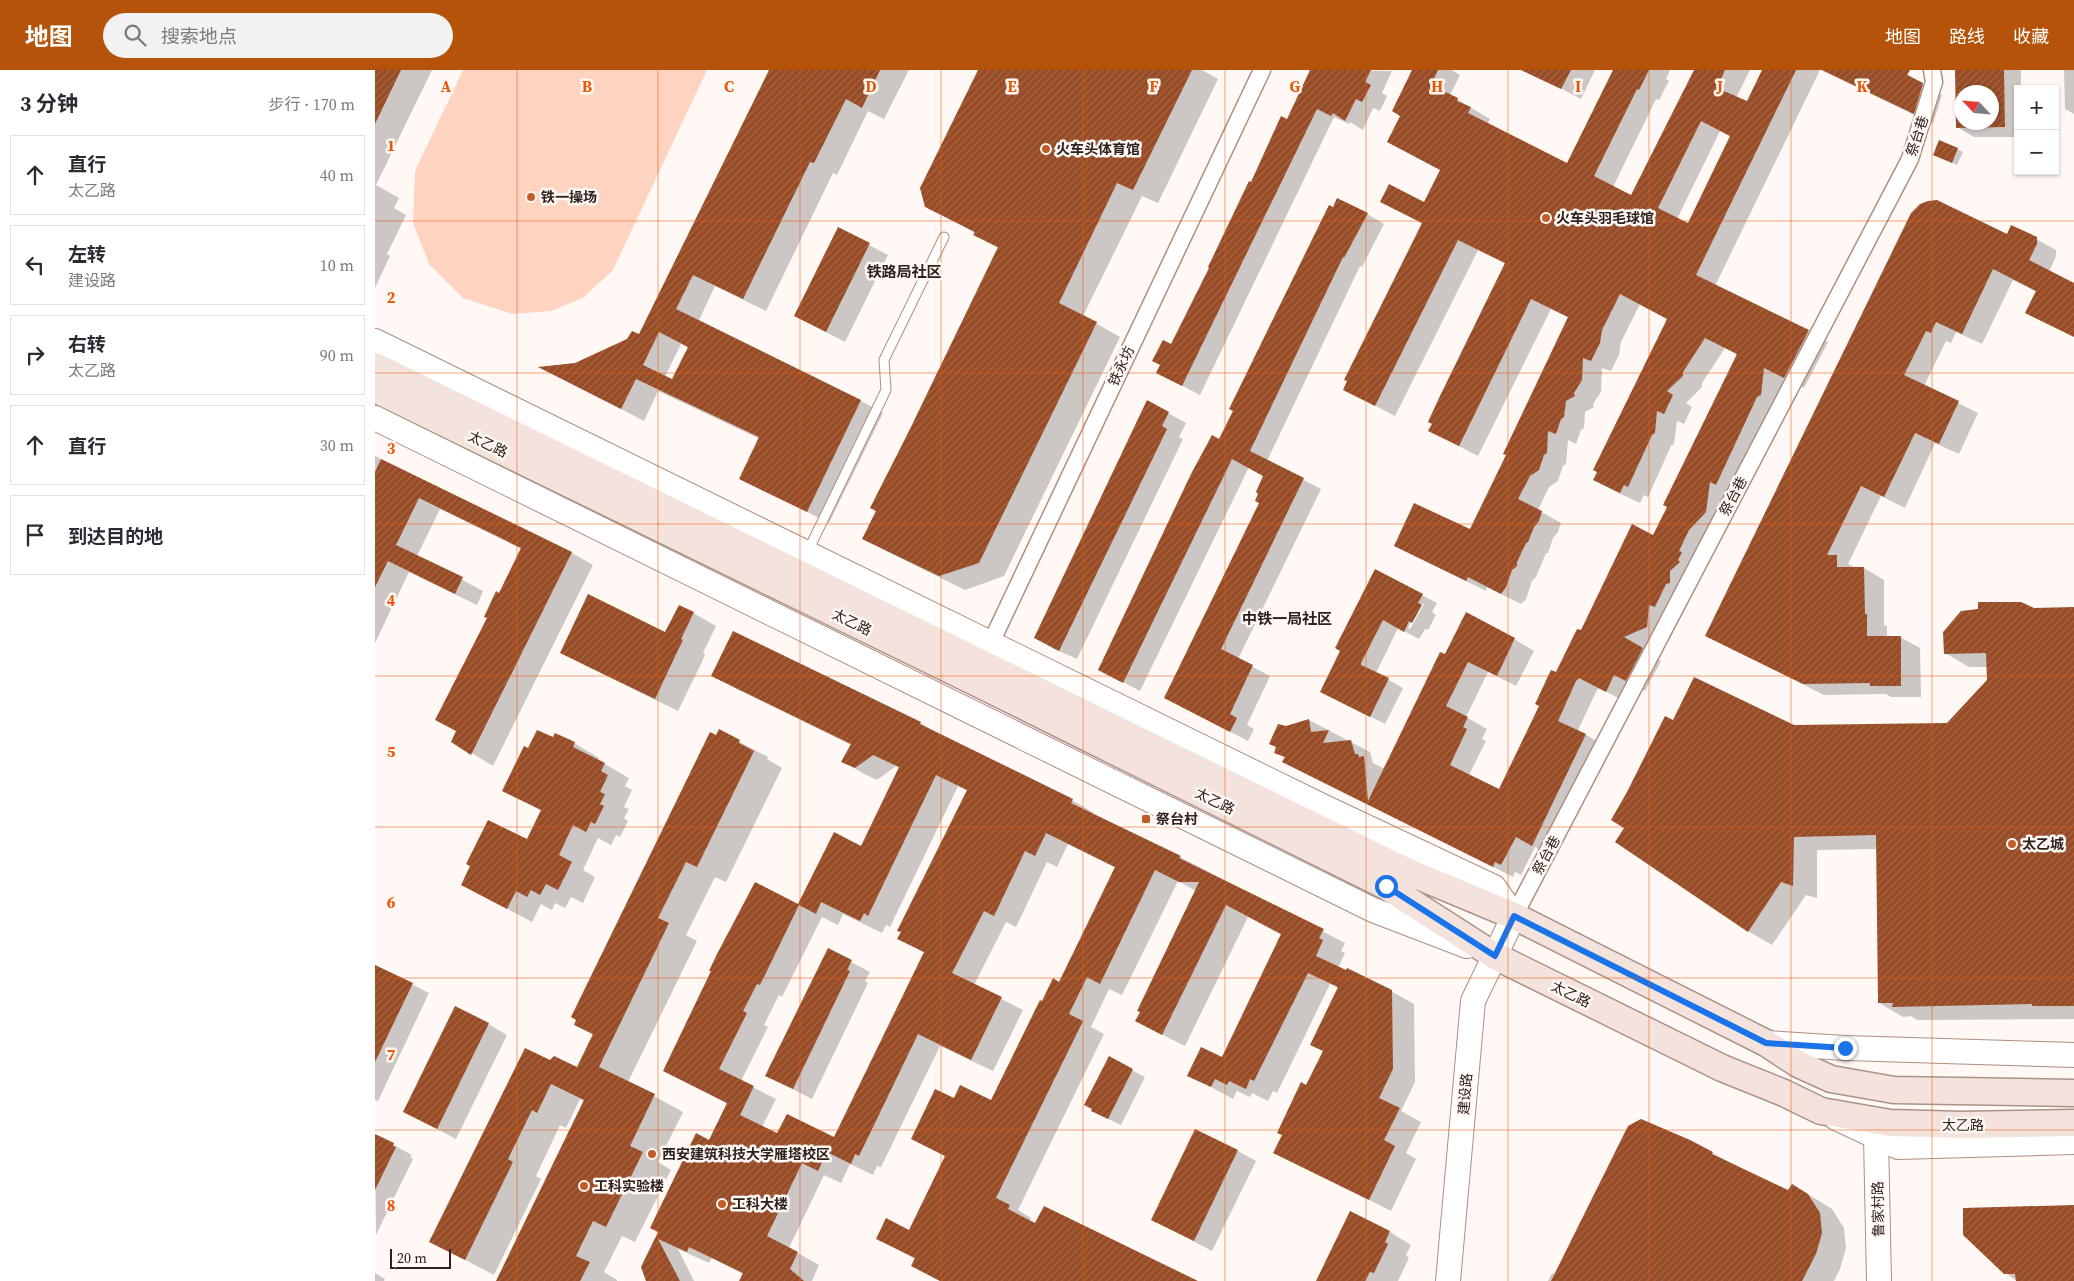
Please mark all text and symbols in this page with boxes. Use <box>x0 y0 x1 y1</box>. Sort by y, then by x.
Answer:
search box <box>103 13 453 58</box>
text: 地图 <box>25 20 73 53</box>
icon: search <box>121 21 149 49</box>
text: 搜索地点 <box>161 23 237 49</box>
text: 地图 <box>1885 24 1921 49</box>
text: 路线 <box>1949 24 1985 49</box>
text: 收藏 <box>2013 24 2049 49</box>
text: A <box>441 75 452 97</box>
text: B <box>582 75 593 97</box>
text: C <box>724 75 734 97</box>
text: D <box>865 75 877 97</box>
text: E <box>1007 75 1017 97</box>
text: F <box>1149 75 1159 97</box>
text: G <box>1290 75 1301 97</box>
text: H <box>1431 75 1443 97</box>
text: I <box>1575 75 1581 97</box>
text: J <box>1716 75 1723 97</box>
text: K <box>1856 75 1868 97</box>
north arrow <box>1954 85 1999 130</box>
map controls <box>2014 85 2059 175</box>
button: + <box>2014 85 2059 130</box>
text: 3 分钟 <box>20 89 78 118</box>
text: 步行 · 170 m <box>269 93 355 115</box>
street label: 祭台巷 <box>1901 113 1933 159</box>
button: − <box>2014 130 2059 175</box>
text: 1 <box>387 134 395 156</box>
place label: 火车头体育馆 <box>1056 139 1140 159</box>
marker: 火车头体育馆 <box>1040 143 1052 155</box>
text: 直行 <box>68 151 106 177</box>
icon: ahead <box>21 161 49 189</box>
text: 40 m <box>320 164 354 186</box>
text: 太乙路 <box>68 179 116 201</box>
place label: 铁一操场 <box>541 187 597 207</box>
marker: 铁一操场 <box>525 191 537 203</box>
place label: 火车头羽毛球馆 <box>1556 208 1654 228</box>
marker: 火车头羽毛球馆 <box>1540 212 1552 224</box>
text: 左转 <box>68 241 106 267</box>
icon: left <box>21 251 49 279</box>
text: 10 m <box>320 254 354 276</box>
district label: 铁路局社区 <box>866 261 942 282</box>
text: 建设路 <box>68 269 116 291</box>
text: 2 <box>387 286 396 308</box>
text: 右转 <box>68 331 106 357</box>
icon: right <box>21 341 49 369</box>
street label: 铁永坊 <box>1103 343 1139 389</box>
text: 90 m <box>320 344 354 366</box>
text: 太乙路 <box>68 359 116 381</box>
street label: 太乙路 <box>465 426 511 462</box>
icon: ahead <box>21 431 49 459</box>
text: 直行 <box>68 433 106 459</box>
text: 30 m <box>320 434 354 456</box>
text: 3 <box>387 437 396 459</box>
street label: 祭台巷 <box>1714 473 1752 519</box>
icon: arrive <box>21 521 49 549</box>
text: 到达目的地 <box>68 523 163 549</box>
text: 4 <box>387 589 396 611</box>
street label: 太乙路 <box>829 604 875 640</box>
district label: 中铁一局社区 <box>1242 608 1332 629</box>
text: 5 <box>387 740 396 762</box>
street label: 太乙路 <box>1192 783 1238 819</box>
place label: 祭台村 <box>1156 809 1198 829</box>
marker: 祭台村 <box>1140 813 1152 825</box>
street label: 祭台巷 <box>1527 832 1565 878</box>
place label: 太乙城 <box>2022 834 2064 854</box>
marker: 太乙城 <box>2006 838 2018 850</box>
route start <box>1375 875 1398 898</box>
text: 6 <box>387 891 396 913</box>
street label: 太乙路 <box>1548 976 1594 1012</box>
route end <box>1834 1037 1857 1060</box>
text: 7 <box>387 1043 396 1065</box>
street label: 建设路 <box>1453 1072 1477 1116</box>
street label: 太乙路 <box>1942 1115 1984 1135</box>
place label: 西安建筑科技大学雁塔校区 <box>662 1144 830 1164</box>
marker: 西安建筑科技大学雁塔校区 <box>646 1148 658 1160</box>
place label: 工科实验楼 <box>594 1176 664 1196</box>
marker: 工科实验楼 <box>578 1180 590 1192</box>
street label: 鲁家村路 <box>1868 1181 1888 1237</box>
text: 8 <box>387 1194 395 1216</box>
place label: 工科大楼 <box>732 1194 788 1214</box>
marker: 工科大楼 <box>716 1198 728 1210</box>
scale bar <box>390 1246 451 1269</box>
text: 20 m <box>397 1248 427 1268</box>

